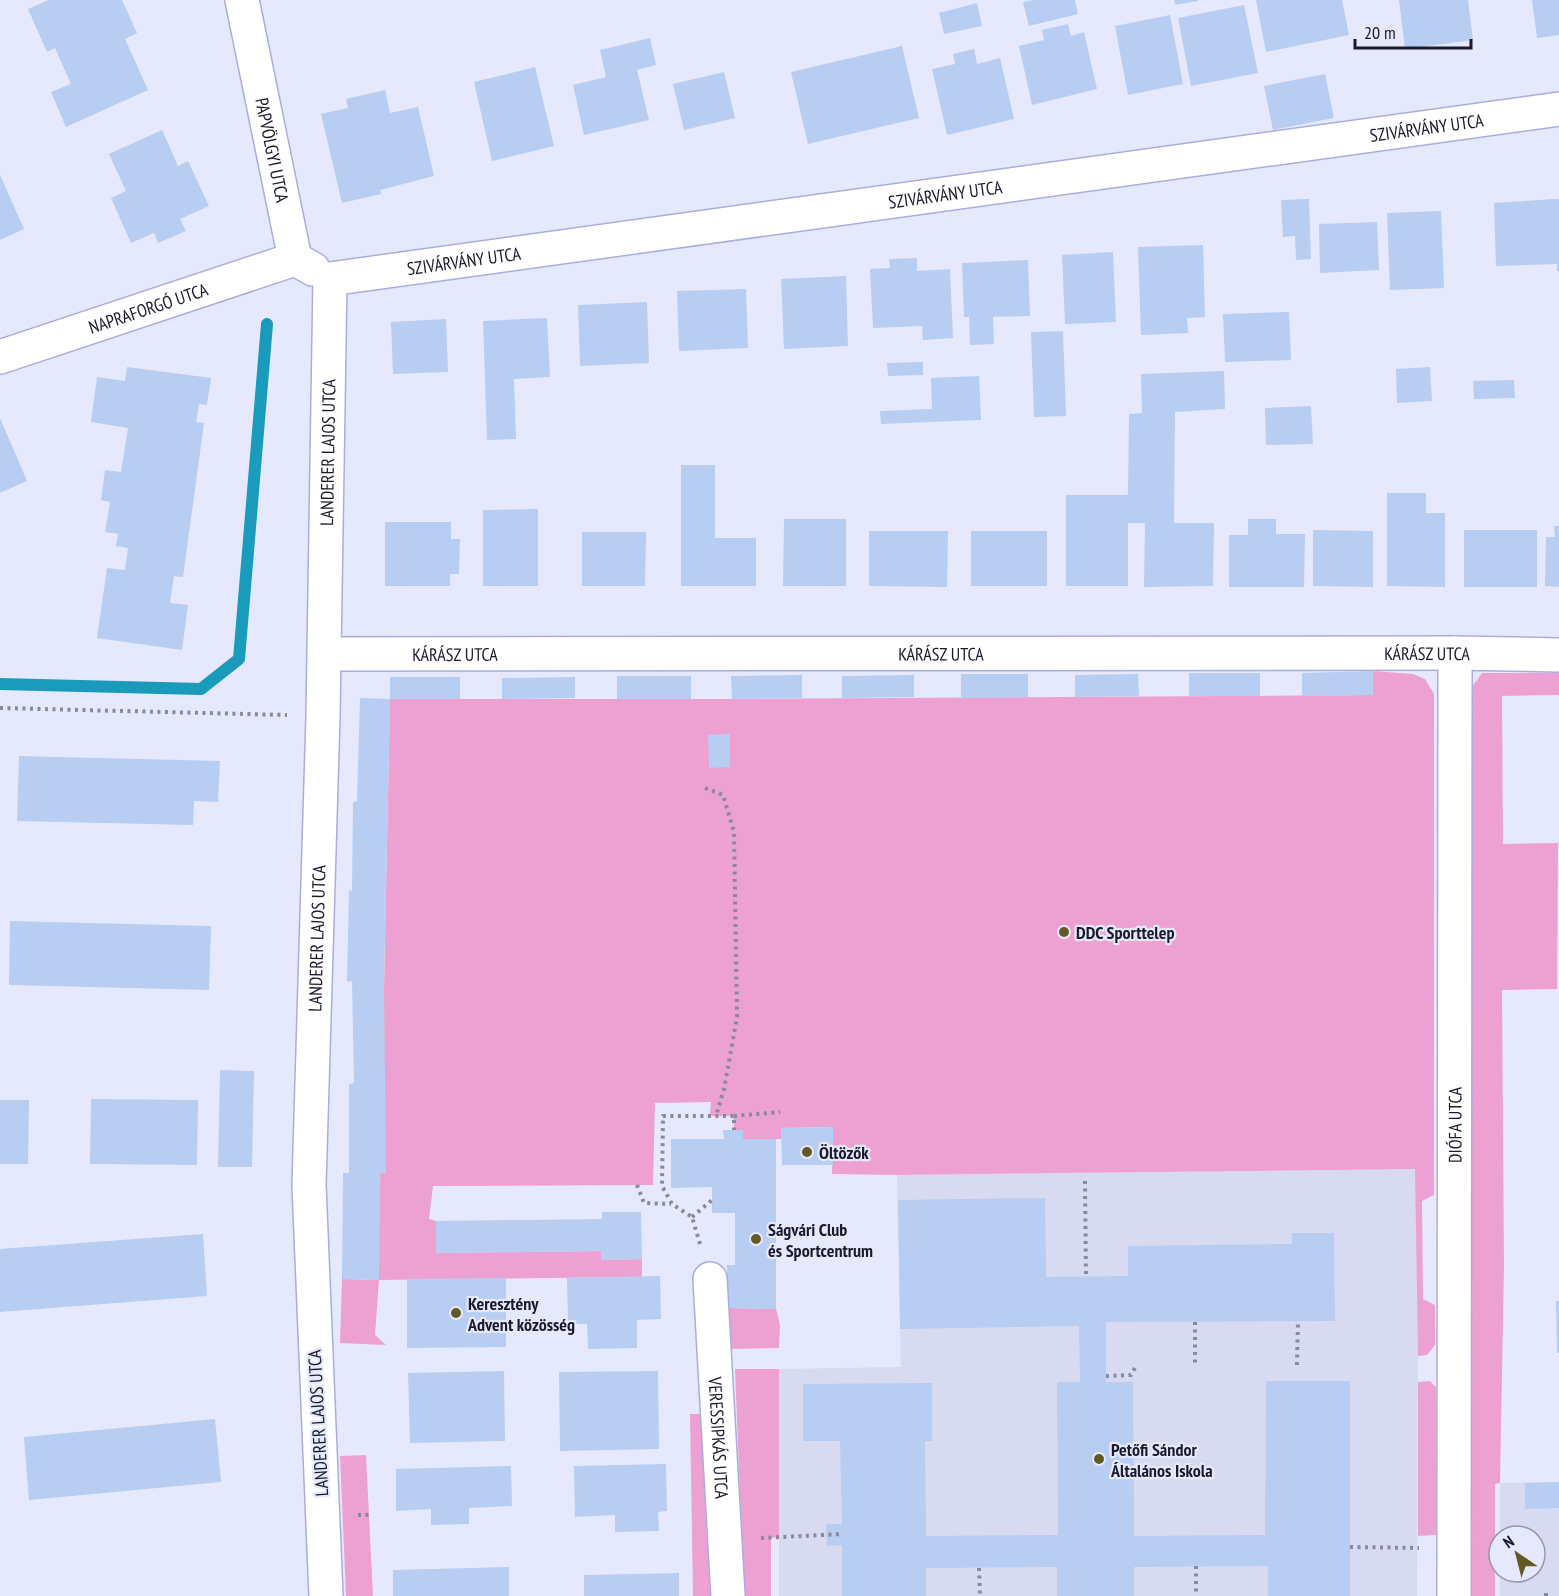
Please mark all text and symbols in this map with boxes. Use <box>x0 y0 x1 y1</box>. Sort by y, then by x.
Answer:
scale bar <box>1355 12 1470 50</box>
text: 20 m <box>1364 21 1396 44</box>
street label: PAPVÖLGYI UTCA <box>251 96 295 205</box>
street label: SZIVÁRVÁNY UTCA <box>1368 108 1485 147</box>
street label: SZIVÁRVÁNY UTCA <box>887 175 1004 213</box>
street label: SZIVÁRVÁNY UTCA <box>405 241 523 280</box>
street label: NAPRAFORGÓ UTCA <box>85 277 211 338</box>
street label: LANDERER LAJOS UTCA <box>315 379 340 526</box>
street label: KÁRÁSZ UTCA <box>1384 641 1471 665</box>
street label: KÁRÁSZ UTCA <box>412 642 498 665</box>
street label: KÁRÁSZ UTCA <box>898 642 984 665</box>
street label: LANDERER LAJOS UTCA <box>303 864 330 1012</box>
place label: DDC Sporttelep <box>1076 921 1174 944</box>
marker: DDC Sporttelep <box>1057 925 1071 939</box>
street label: DIÓFA UTCA <box>1443 1087 1466 1163</box>
place label: Öltözők <box>819 1141 869 1164</box>
marker: Öltözők <box>800 1145 814 1159</box>
place label: Ságvári Club és Sportcentrum <box>768 1218 873 1262</box>
marker: Ságvári Club és Sportcentrum <box>749 1232 763 1246</box>
place label: Keresztény Advent közösség <box>467 1292 575 1336</box>
marker: Keresztény Advent közösség <box>449 1306 463 1320</box>
street label: LANDERER LAJOS UTCA <box>303 1349 333 1497</box>
street label: VERESSIPKÁS UTCA <box>704 1375 734 1500</box>
place label: Petőfi Sándor Általános Iskola <box>1110 1438 1213 1482</box>
marker: Petőfi Sándor Általános Iskola <box>1092 1452 1106 1466</box>
north arrow <box>1487 1524 1547 1584</box>
text: N <box>1499 1531 1518 1552</box>

